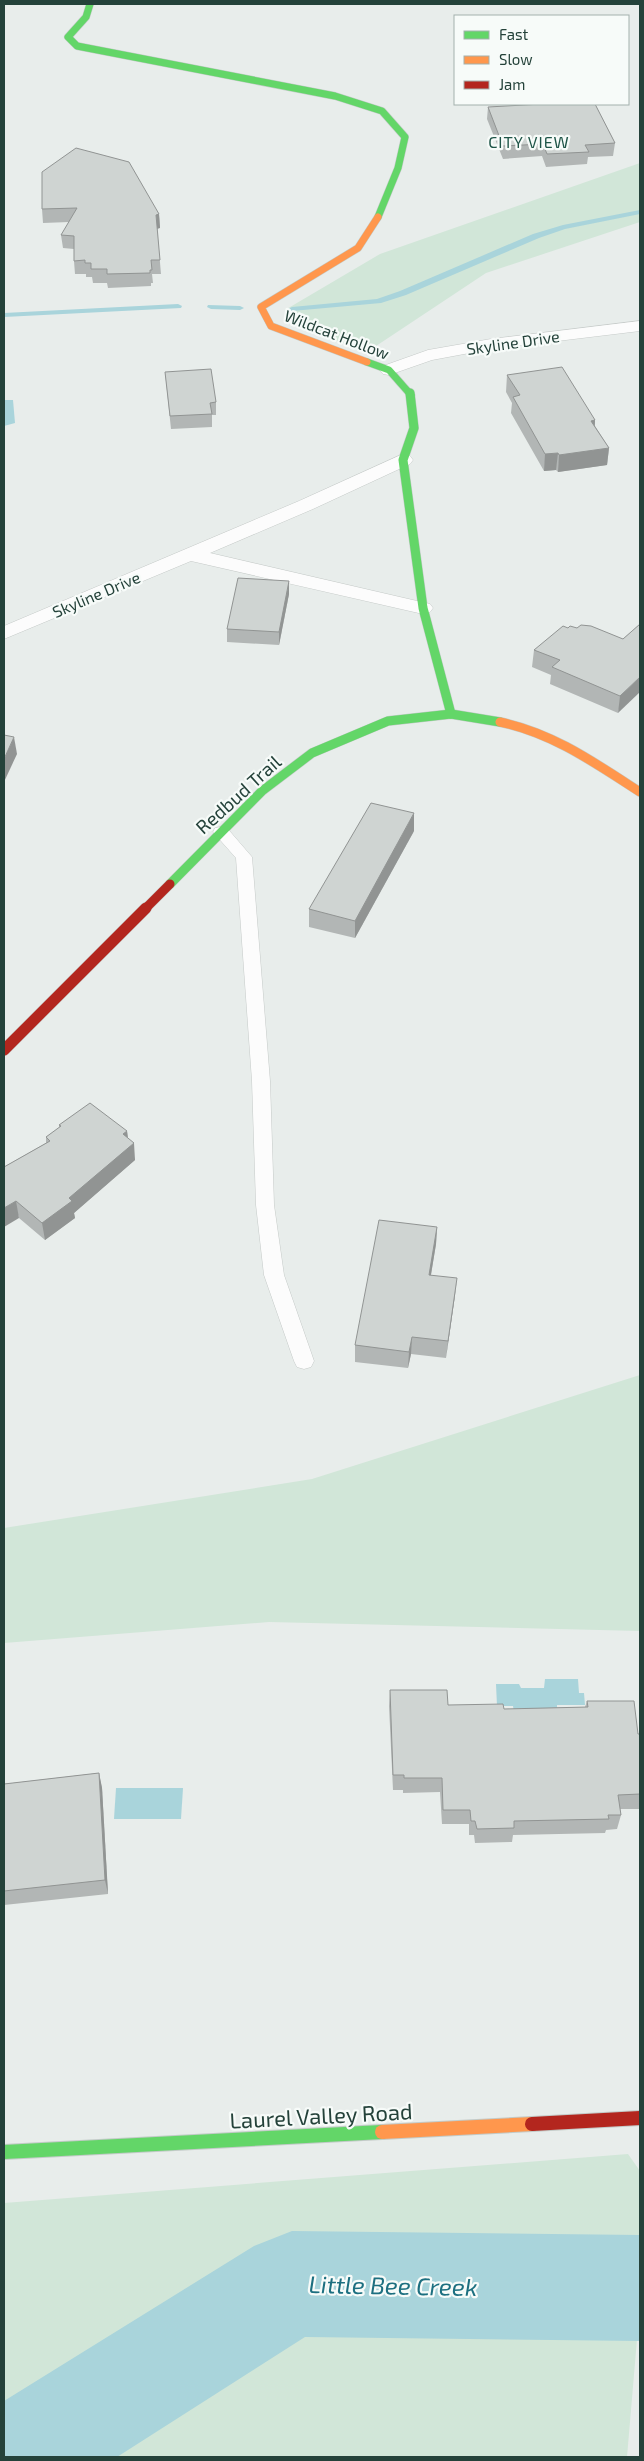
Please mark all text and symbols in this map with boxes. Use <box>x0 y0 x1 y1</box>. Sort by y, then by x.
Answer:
legend <box>454 15 629 105</box>
text: Fast <box>499 25 529 43</box>
text: Slow <box>499 50 533 68</box>
text: Jam <box>499 75 525 93</box>
district label: CITY VIEW <box>488 132 570 151</box>
street label: Wildcat Hollow <box>282 305 392 363</box>
street label: Skyline Drive <box>465 326 561 358</box>
street label: Skyline Drive <box>49 567 143 621</box>
street label: Redbud Trail <box>191 749 286 838</box>
street label: Laurel Valley Road <box>229 2097 413 2133</box>
water label: Little Bee Creek <box>308 2269 478 2301</box>

